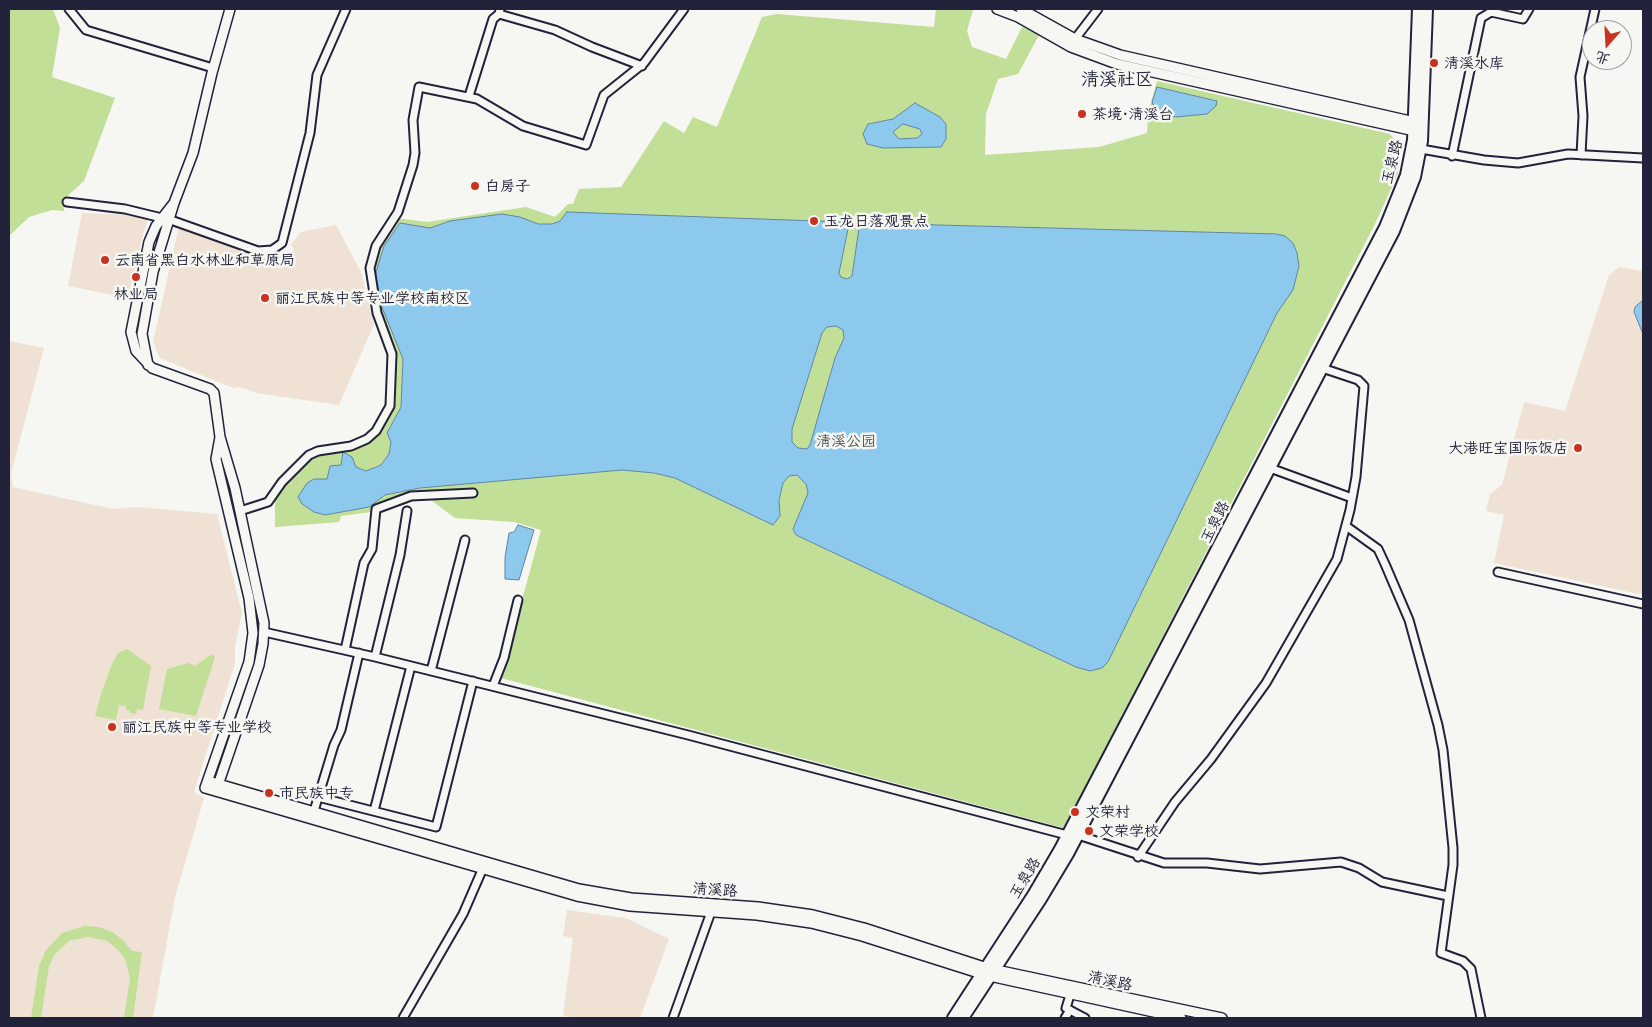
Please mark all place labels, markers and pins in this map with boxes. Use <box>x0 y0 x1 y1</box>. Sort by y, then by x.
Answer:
place label: 清溪水库 <box>1444 54 1504 72</box>
marker: 清溪水库 <box>1428 57 1440 69</box>
place label: 茶境·清溪台 <box>1092 105 1174 123</box>
marker: 茶境·清溪台 <box>1076 108 1088 120</box>
place label: 白房子 <box>485 177 530 195</box>
marker: 白房子 <box>469 180 481 192</box>
place label: 玉龙日落观景点 <box>824 212 929 230</box>
marker: 玉龙日落观景点 <box>808 215 820 227</box>
place label: 云南省黑白水林业和草原局 <box>115 251 295 269</box>
marker: 云南省黑白水林业和草原局 <box>99 254 111 266</box>
marker: 林业局 <box>130 271 142 283</box>
place label: 林业局 <box>114 285 158 303</box>
place label: 丽江民族中等专业学校南校区 <box>275 289 470 307</box>
marker: 丽江民族中等专业学校南校区 <box>259 292 271 304</box>
place label: 大港旺宝国际饭店 <box>1448 439 1568 457</box>
marker: 大港旺宝国际饭店 <box>1572 442 1584 454</box>
place label: 丽江民族中等专业学校 <box>122 718 272 736</box>
marker: 丽江民族中等专业学校 <box>106 721 118 733</box>
place label: 市民族中专 <box>279 784 354 802</box>
marker: 市民族中专 <box>263 787 275 799</box>
place label: 文荣村 <box>1085 803 1130 821</box>
marker: 文荣村 <box>1069 806 1081 818</box>
place label: 文荣学校 <box>1099 822 1159 840</box>
marker: 文荣学校 <box>1083 825 1095 837</box>

